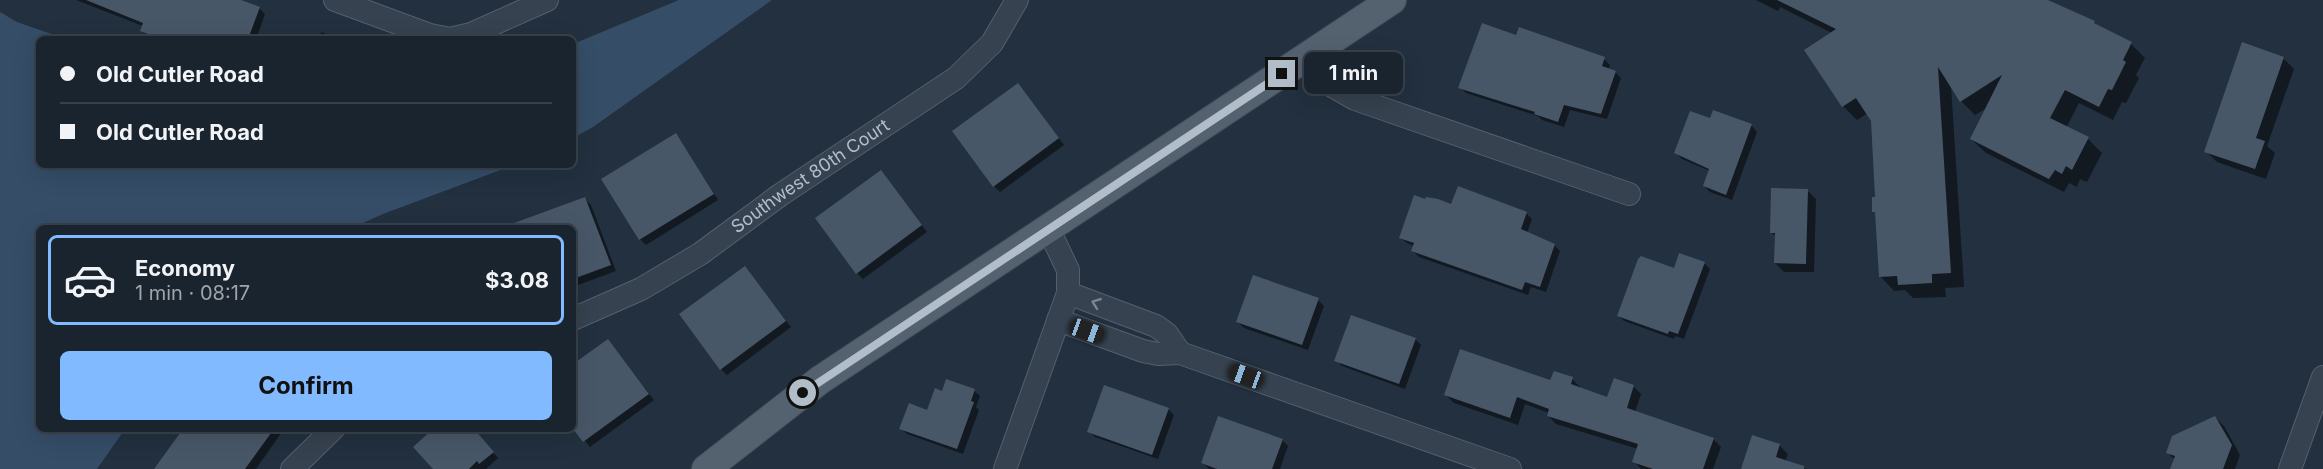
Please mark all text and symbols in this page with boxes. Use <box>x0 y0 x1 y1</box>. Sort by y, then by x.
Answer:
callout: 1 min <box>1303 53 1402 95</box>
route end <box>1268 60 1295 87</box>
text: Old Cutler Road <box>96 61 264 87</box>
text: 1 min <box>1329 61 1378 85</box>
street label: Southwest 80th Court <box>727 114 893 237</box>
text: Old Cutler Road <box>96 119 264 145</box>
icon: car <box>63 253 117 307</box>
text: Economy <box>135 255 235 281</box>
text: $3.08 <box>485 267 549 293</box>
text: 1 min · 08:17 <box>135 281 250 305</box>
one-way arrow <box>1091 298 1102 310</box>
car <box>1067 316 1107 346</box>
button: Confirm <box>60 351 552 420</box>
car <box>1226 361 1266 391</box>
route start <box>789 379 816 406</box>

